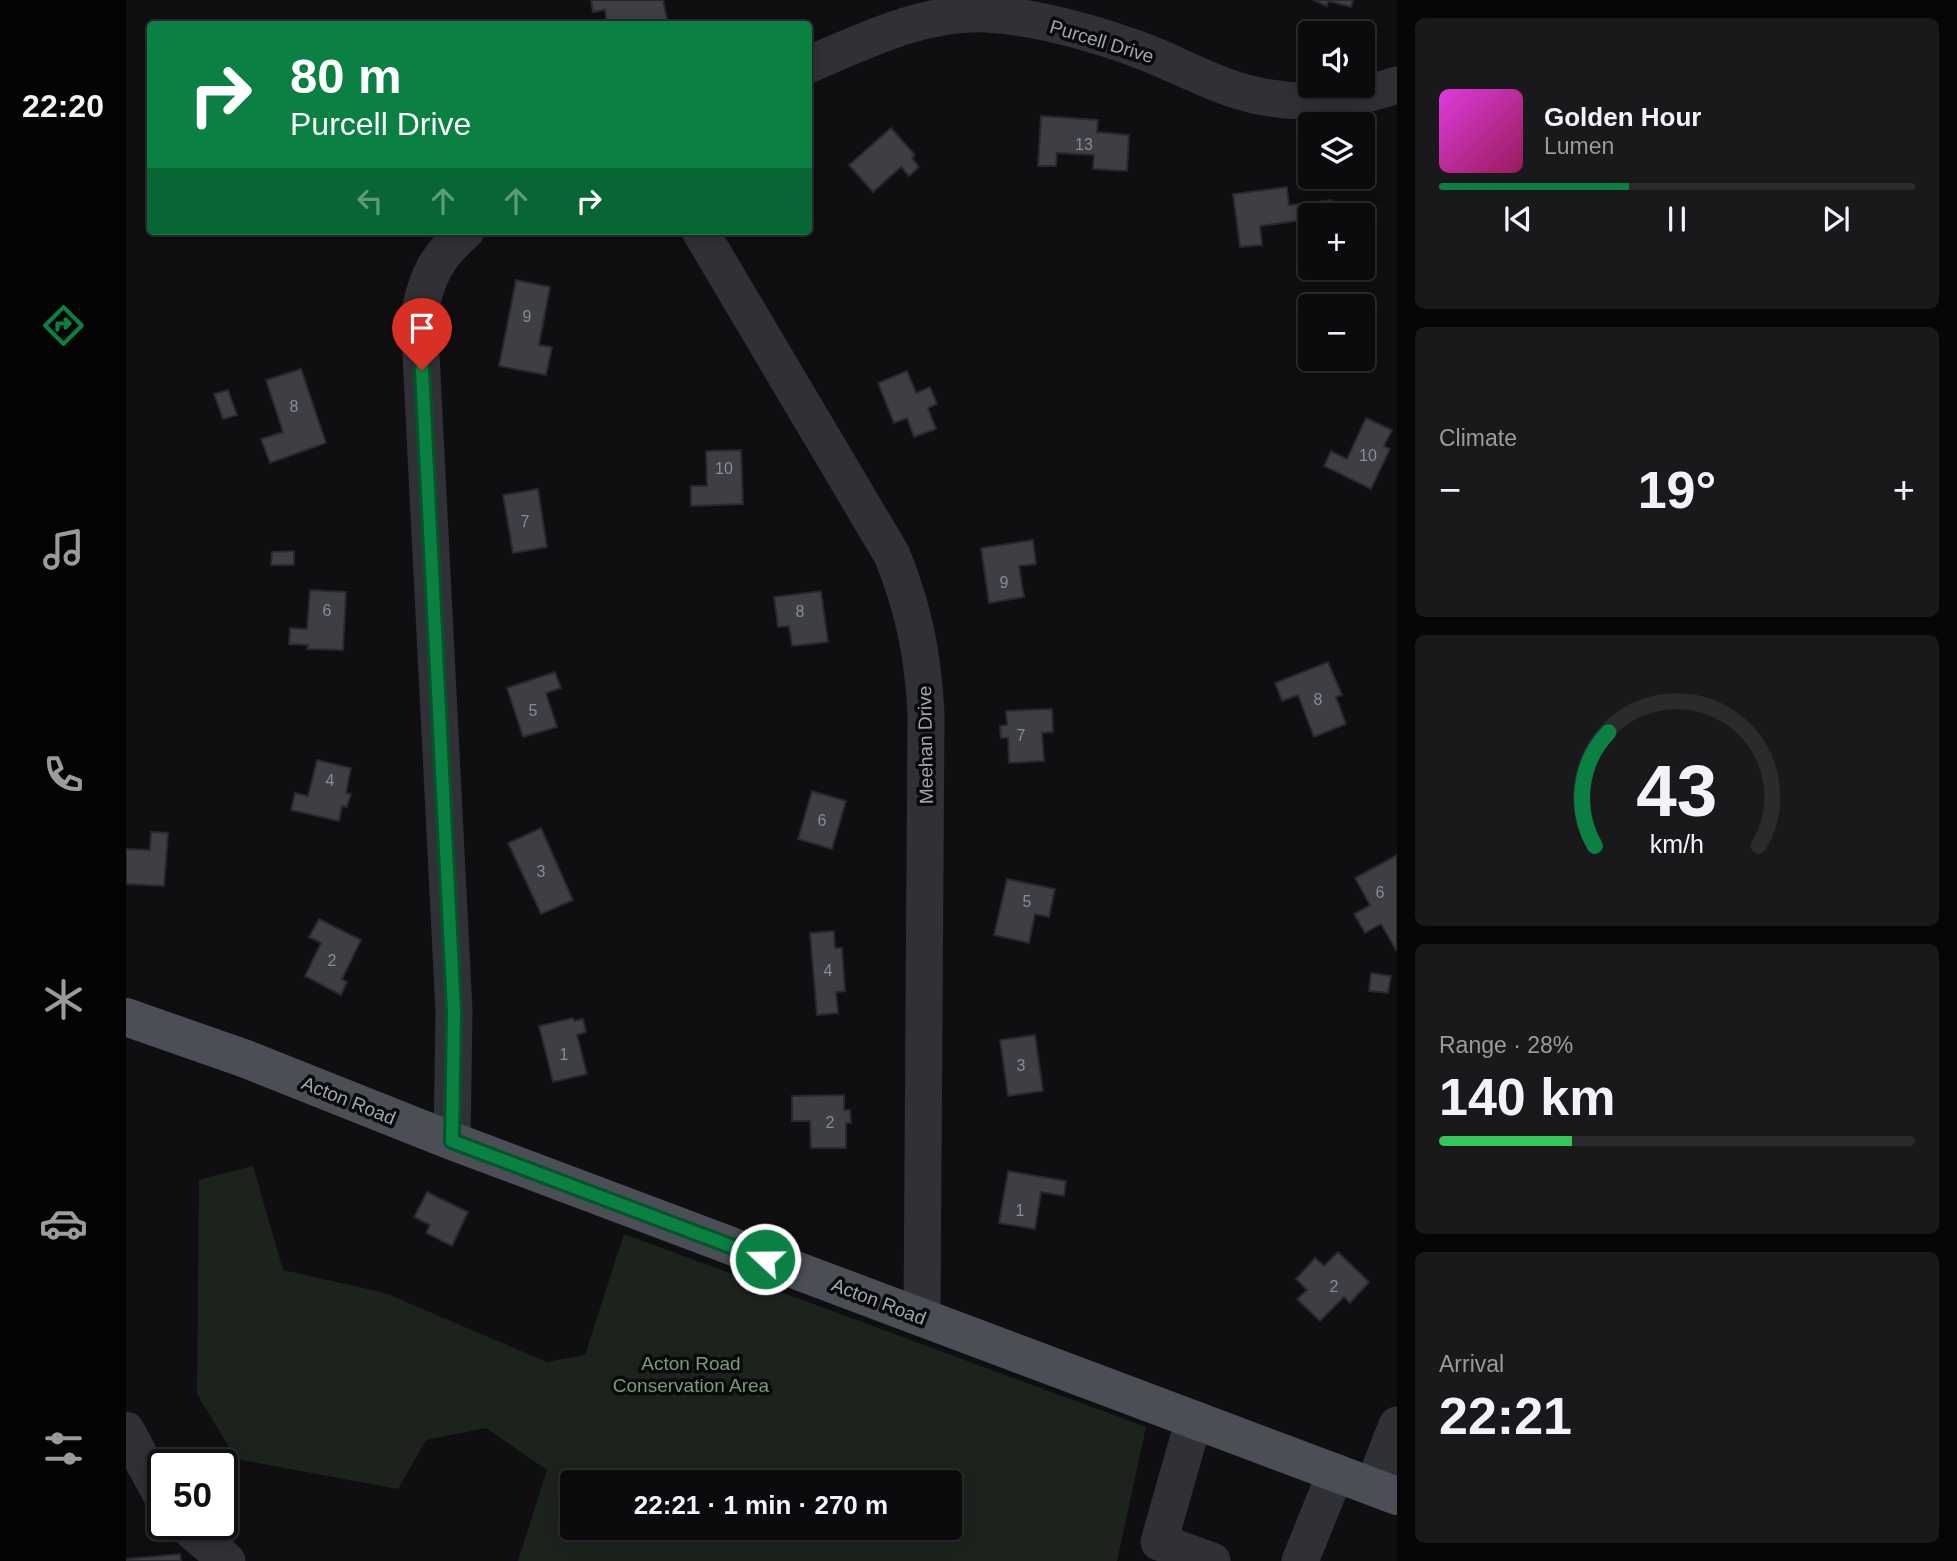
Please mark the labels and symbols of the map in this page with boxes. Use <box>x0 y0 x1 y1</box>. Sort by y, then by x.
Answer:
street label: Purcell Drive <box>1047 16 1156 67</box>
house number: 13 <box>1075 136 1093 153</box>
pin <box>392 298 452 370</box>
house number: 9 <box>523 308 532 325</box>
house number: 8 <box>290 398 299 415</box>
house number: 10 <box>1359 447 1377 464</box>
house number: 10 <box>715 460 733 477</box>
house number: 7 <box>521 513 530 530</box>
house number: 9 <box>1000 574 1009 591</box>
house number: 6 <box>323 602 332 619</box>
house number: 8 <box>796 603 805 620</box>
street label: Meehan Drive <box>914 686 937 804</box>
house number: 8 <box>1314 691 1323 708</box>
house number: 5 <box>529 702 538 719</box>
house number: 7 <box>1017 727 1026 744</box>
house number: 4 <box>326 772 335 789</box>
house number: 6 <box>818 812 827 829</box>
house number: 3 <box>537 863 546 880</box>
house number: 6 <box>1376 884 1385 901</box>
house number: 5 <box>1023 893 1032 910</box>
house number: 2 <box>328 952 337 969</box>
house number: 4 <box>824 962 833 979</box>
house number: 1 <box>560 1046 569 1063</box>
house number: 3 <box>1017 1057 1026 1074</box>
street label: Acton Road <box>299 1072 399 1129</box>
house number: 2 <box>826 1114 835 1131</box>
house number: 1 <box>1016 1202 1025 1219</box>
position arrow <box>728 1222 802 1296</box>
street label: Acton Road <box>829 1274 929 1329</box>
house number: 2 <box>1330 1278 1339 1295</box>
park label: Acton Road Conservation Area <box>613 1353 770 1396</box>
speed limit sign: 50 <box>147 1449 238 1540</box>

